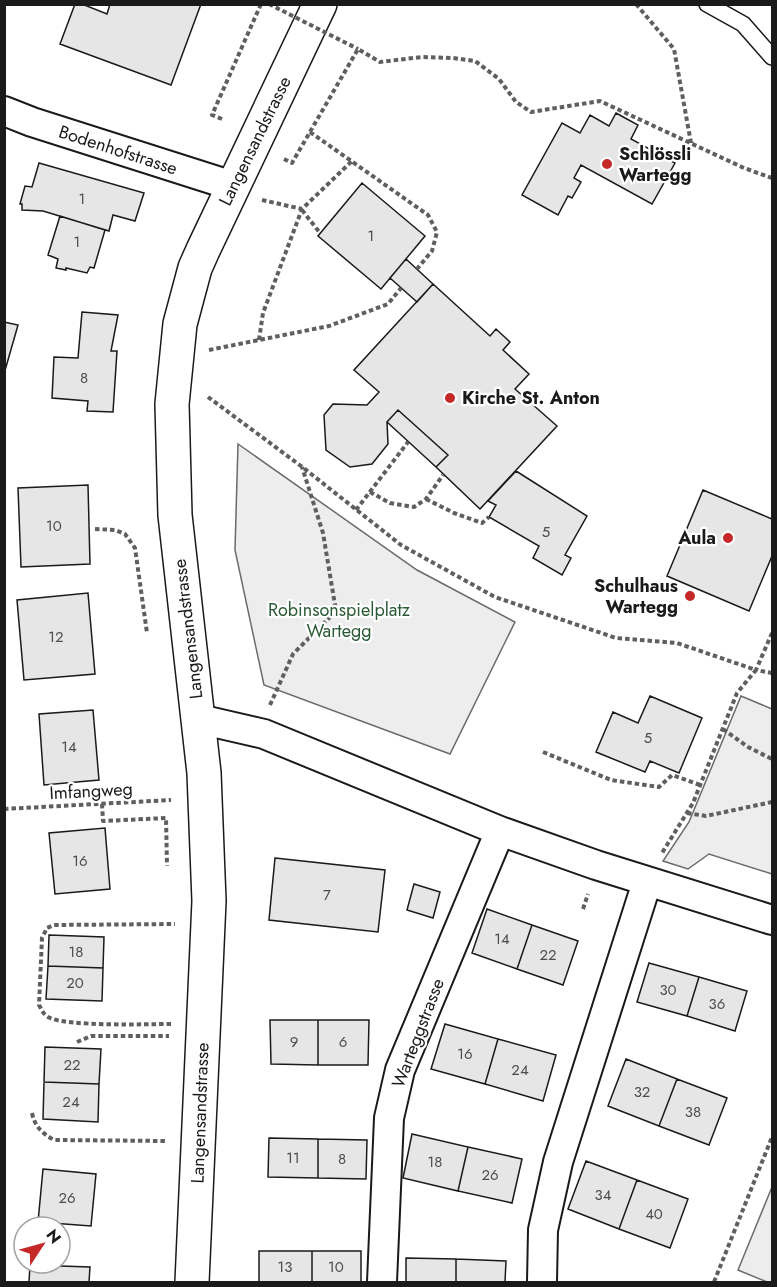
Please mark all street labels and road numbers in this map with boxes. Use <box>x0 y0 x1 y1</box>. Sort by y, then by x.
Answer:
street label: Langensandstrasse <box>212 72 298 210</box>
street label: Bodenhofstrasse <box>55 119 181 181</box>
street label: Langensandstrasse <box>167 557 209 701</box>
street label: Imfangweg <box>49 776 133 806</box>
street label: Warteggstrasse <box>385 975 451 1091</box>
street label: Langensandstrasse <box>185 1042 215 1184</box>

